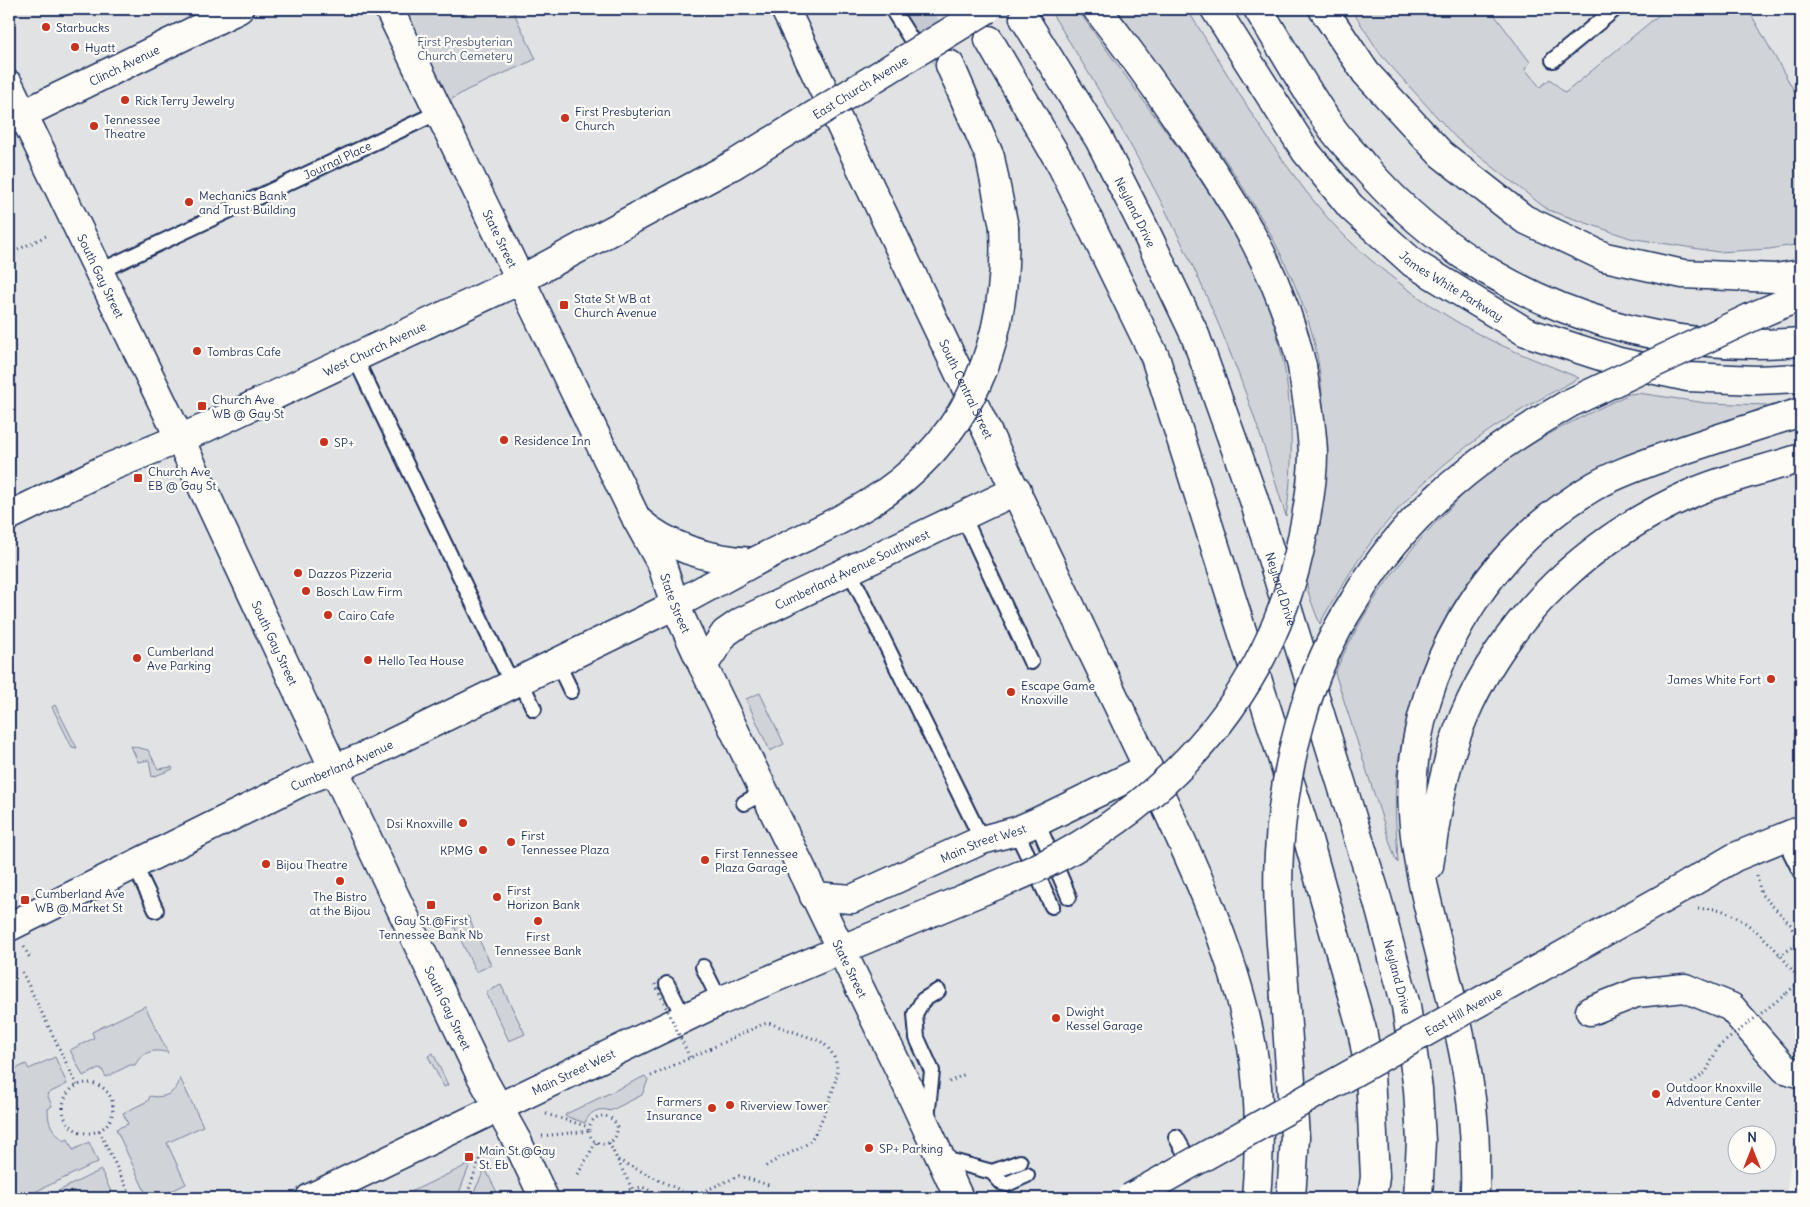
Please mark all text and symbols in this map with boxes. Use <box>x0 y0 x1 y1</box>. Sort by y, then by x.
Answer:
place label: Starbucks <box>56 20 110 35</box>
marker: Starbucks <box>40 21 52 33</box>
park label: First Presbyterian Church Cemetery <box>417 34 513 63</box>
place label: Hyatt <box>85 40 115 55</box>
marker: Hyatt <box>69 41 81 53</box>
street label: Clinch Avenue <box>86 41 162 88</box>
street label: East Church Avenue <box>810 52 910 122</box>
place label: Rick Terry Jewelry <box>135 93 235 108</box>
marker: Rick Terry Jewelry <box>119 94 131 106</box>
place label: First Presbyterian Church <box>575 104 671 133</box>
place label: Tennessee Theatre <box>104 112 160 141</box>
marker: First Presbyterian Church <box>559 112 571 124</box>
marker: Tennessee Theatre <box>88 120 100 132</box>
street label: Journal Place <box>301 138 373 182</box>
street label: Neyland Drive <box>1112 174 1159 249</box>
place label: Mechanics Bank and Trust Building <box>199 188 296 217</box>
marker: Mechanics Bank and Trust Building <box>183 196 195 208</box>
street label: State Street <box>480 207 521 270</box>
street label: South Gay Street <box>75 231 128 320</box>
street label: James White Parkway <box>1397 247 1506 324</box>
place label: State St WB at Church Avenue <box>574 291 657 320</box>
marker: State St WB at Church Avenue <box>558 299 570 311</box>
street label: West Church Avenue <box>320 318 428 379</box>
street label: South Central Street <box>936 337 997 441</box>
place label: Tombras Cafe <box>207 344 281 359</box>
marker: Tombras Cafe <box>191 345 203 357</box>
place label: Church Ave WB @ Gay St <box>212 392 284 421</box>
marker: Church Ave WB @ Gay St <box>196 400 208 412</box>
place label: Residence Inn <box>514 433 591 448</box>
marker: Residence Inn <box>498 434 510 446</box>
place label: SP+ <box>334 435 354 450</box>
marker: SP+ <box>318 436 330 448</box>
place label: Church Ave EB @ Gay St <box>148 464 216 493</box>
marker: Church Ave EB @ Gay St <box>132 472 144 484</box>
street label: Cumberland Avenue Southwest <box>772 526 932 612</box>
street label: Neyland Drive <box>1263 550 1300 628</box>
place label: Dazzos Pizzeria <box>308 566 392 581</box>
marker: Dazzos Pizzeria <box>292 567 304 579</box>
street label: State Street <box>658 571 694 635</box>
place label: Bosch Law Firm <box>316 584 403 599</box>
marker: Bosch Law Firm <box>300 585 312 597</box>
street label: South Gay Street <box>249 598 301 687</box>
place label: Cairo Cafe <box>338 608 394 623</box>
marker: Cairo Cafe <box>322 609 334 621</box>
place label: Cumberland Ave Parking <box>147 644 214 673</box>
marker: Cumberland Ave Parking <box>131 652 143 664</box>
place label: Hello Tea House <box>378 653 464 668</box>
marker: Hello Tea House <box>362 654 374 666</box>
place label: James White Fort <box>1667 672 1761 687</box>
marker: James White Fort <box>1765 673 1777 685</box>
place label: Escape Game Knoxville <box>1021 678 1095 707</box>
marker: Escape Game Knoxville <box>1005 686 1017 698</box>
street label: Cumberland Avenue <box>288 736 395 794</box>
place label: Dsi Knoxville <box>386 816 453 831</box>
marker: Dsi Knoxville <box>457 817 469 829</box>
street label: Main Street West <box>938 820 1028 865</box>
place label: First Tennessee Plaza <box>521 828 609 857</box>
marker: First Tennessee Plaza <box>505 836 517 848</box>
place label: KPMG <box>440 843 473 858</box>
marker: KPMG <box>477 844 489 856</box>
place label: First Tennessee Plaza Garage <box>715 846 798 875</box>
marker: First Tennessee Plaza Garage <box>699 854 711 866</box>
place label: Bijou Theatre <box>276 857 347 872</box>
marker: Bijou Theatre <box>260 858 272 870</box>
marker: The Bistro at the Bijou <box>334 875 346 887</box>
place label: First Horizon Bank <box>507 883 580 912</box>
place label: Cumberland Ave WB @ Market St <box>35 886 125 915</box>
place label: The Bistro at the Bijou <box>309 889 371 918</box>
marker: First Horizon Bank <box>491 891 503 903</box>
marker: Cumberland Ave WB @ Market St <box>19 894 31 906</box>
marker: Gay St.@First Tennessee Bank Nb <box>425 899 437 911</box>
place label: Gay St.@First Tennessee Bank Nb <box>379 913 484 942</box>
marker: First Tennessee Bank <box>532 915 544 927</box>
place label: First Tennessee Bank <box>495 929 581 958</box>
street label: State Street <box>830 937 871 1000</box>
street label: Neyland Drive <box>1381 938 1415 1015</box>
street label: South Gay Street <box>422 963 475 1052</box>
street label: East Hill Avenue <box>1422 983 1504 1039</box>
place label: Dwight Kessel Garage <box>1066 1004 1143 1033</box>
marker: Dwight Kessel Garage <box>1050 1012 1062 1024</box>
street label: Main Street West <box>529 1045 617 1098</box>
place label: Outdoor Knoxville Adventure Center <box>1666 1080 1762 1109</box>
marker: Outdoor Knoxville Adventure Center <box>1650 1088 1662 1100</box>
place label: Farmers Insurance <box>647 1094 702 1123</box>
place label: Riverview Tower <box>740 1098 828 1113</box>
marker: Riverview Tower <box>724 1099 736 1111</box>
marker: Farmers Insurance <box>706 1102 718 1114</box>
north arrow <box>1728 1124 1778 1174</box>
text: N <box>1747 1128 1757 1146</box>
place label: SP+ Parking <box>879 1141 943 1156</box>
marker: SP+ Parking <box>863 1142 875 1154</box>
place label: Main St.@Gay St. Eb <box>479 1143 555 1172</box>
marker: Main St.@Gay St. Eb <box>463 1151 475 1163</box>

